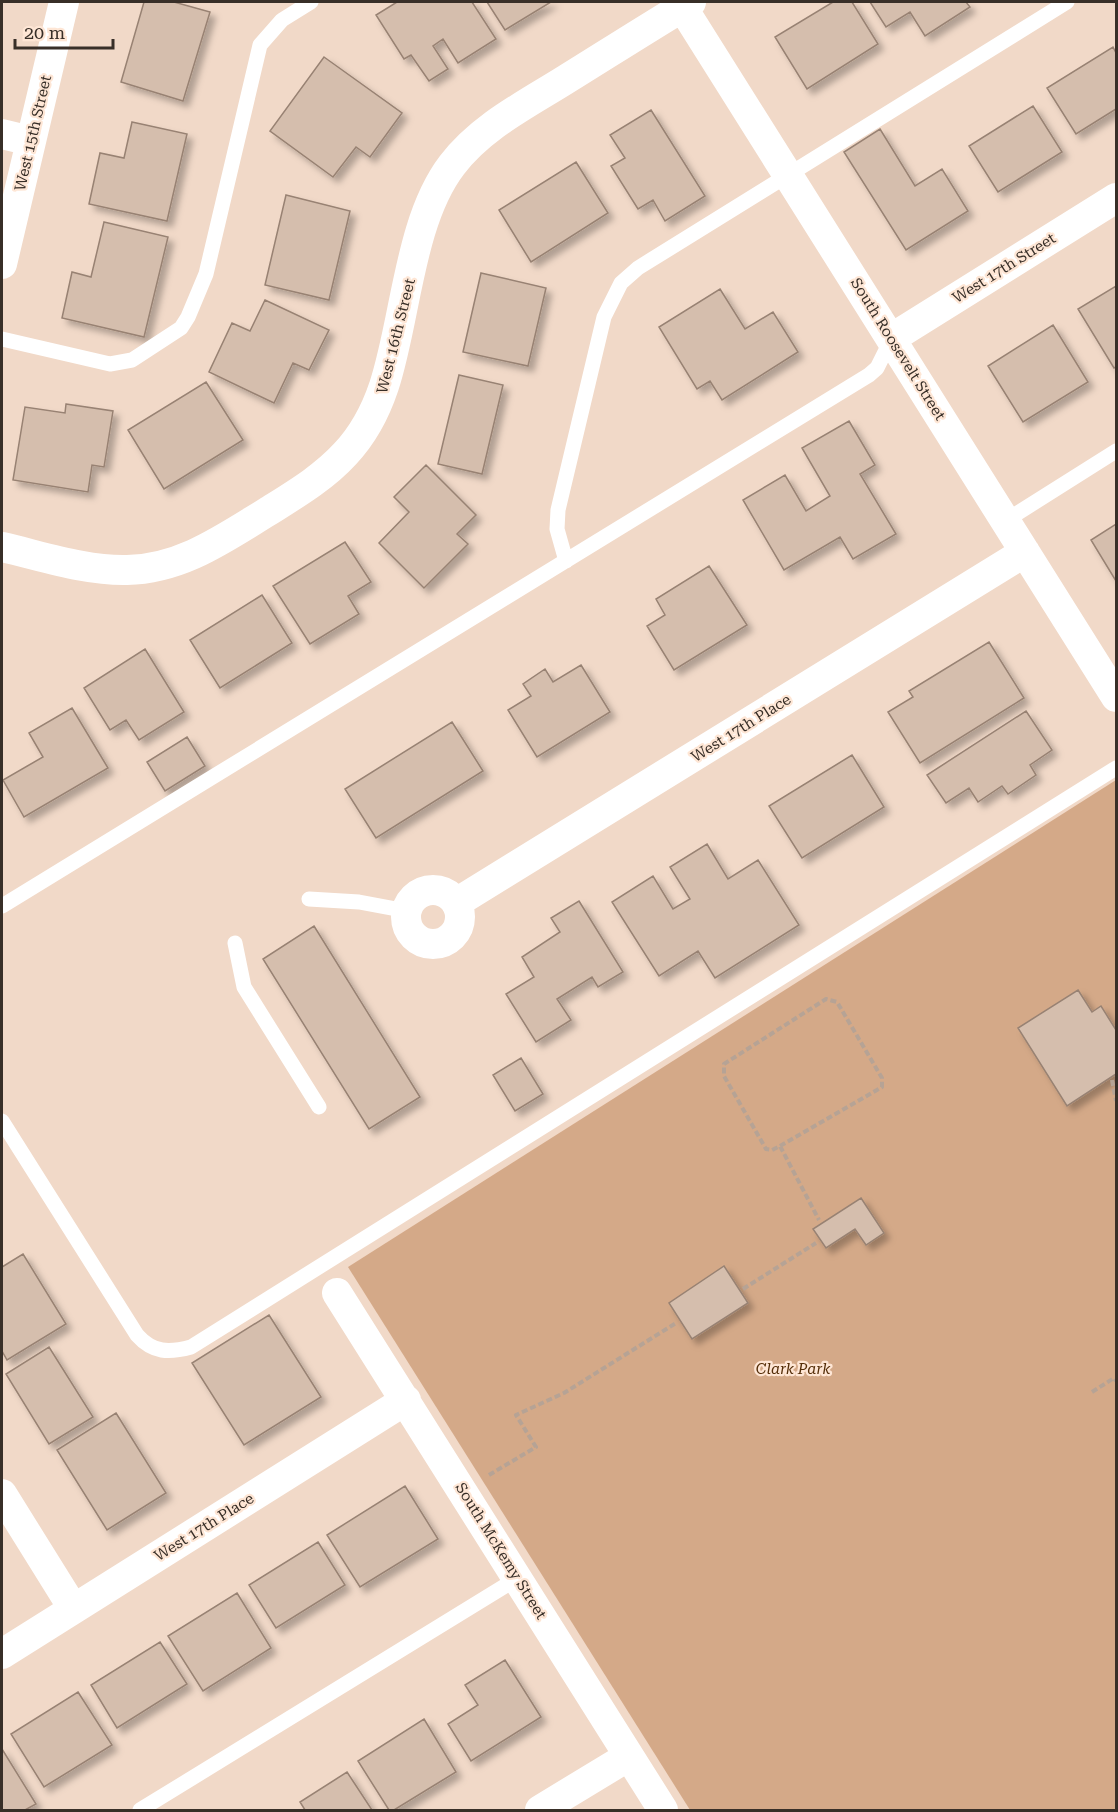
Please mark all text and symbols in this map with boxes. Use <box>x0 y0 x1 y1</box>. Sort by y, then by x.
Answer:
scale bar <box>15 12 112 50</box>
text: 20 m <box>24 22 65 43</box>
street label: West 15th Street <box>11 73 55 193</box>
street label: West 17th Street <box>949 229 1059 307</box>
street label: South Roosevelt Street <box>847 274 949 424</box>
street label: West 16th Street <box>373 276 419 396</box>
street label: West 17th Place <box>688 690 794 766</box>
park label: Clark Park <box>756 1360 831 1378</box>
street label: South McKemy Street <box>452 1479 551 1623</box>
street label: West 17th Place <box>151 1489 257 1565</box>

